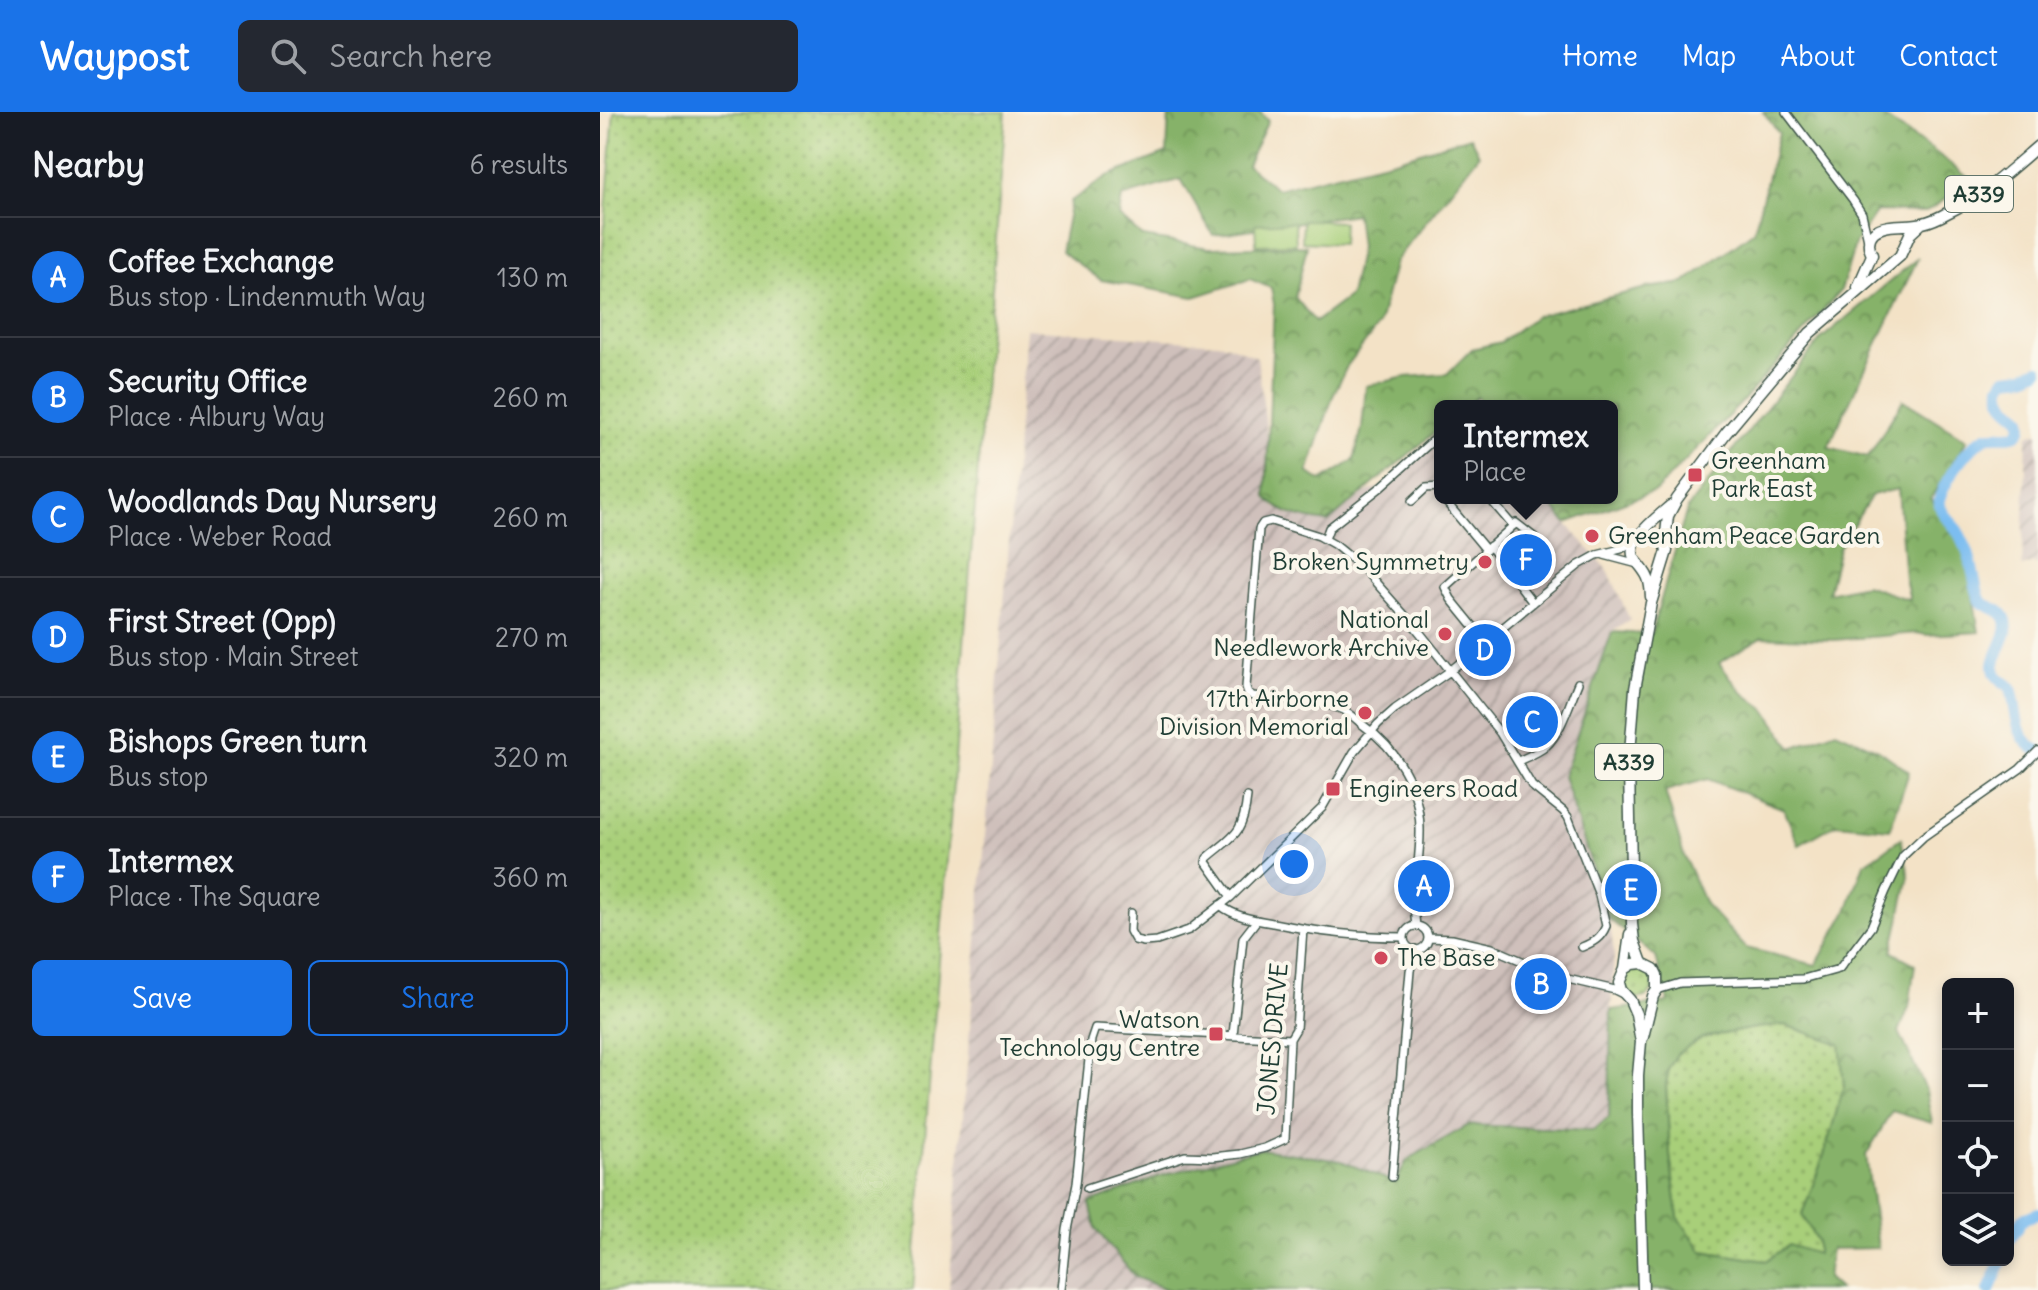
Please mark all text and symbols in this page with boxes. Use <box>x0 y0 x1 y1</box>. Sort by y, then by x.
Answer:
search box <box>238 20 798 92</box>
text: Waypost <box>40 33 190 80</box>
icon: search <box>266 34 310 78</box>
text: Search here <box>330 37 492 75</box>
text: Home <box>1562 38 1638 74</box>
text: Map <box>1682 38 1736 74</box>
text: About <box>1780 38 1855 74</box>
text: Contact <box>1899 38 1998 74</box>
text: Nearby <box>32 143 145 186</box>
text: 6 results <box>470 148 568 181</box>
road number: A339 <box>1945 176 2013 212</box>
text: Coffee Exchange <box>108 242 334 280</box>
text: A <box>50 261 66 294</box>
text: 130 m <box>497 261 568 294</box>
text: Bus stop · Lindenmuth Way <box>108 280 426 313</box>
text: Security Office <box>108 362 307 400</box>
text: B <box>49 381 67 414</box>
text: 260 m <box>493 381 568 414</box>
text: Place · Albury Way <box>108 400 325 433</box>
popup <box>1434 400 1618 504</box>
text: Intermex <box>1463 417 1589 455</box>
place label: Greenham Park East <box>1711 445 1826 503</box>
text: Place <box>1463 455 1526 488</box>
marker: Greenham Park East <box>1686 466 1704 484</box>
text: Woodlands Day Nursery <box>108 482 437 520</box>
text: C <box>49 501 67 534</box>
text: 260 m <box>493 501 568 534</box>
text: Place · Weber Road <box>108 520 332 553</box>
place label: Greenham Peace Garden <box>1608 520 1880 550</box>
marker: Greenham Peace Garden <box>1583 527 1601 545</box>
pin: F <box>1500 530 1552 590</box>
place label: Broken Symmetry <box>1272 546 1469 576</box>
marker: Broken Symmetry <box>1476 553 1494 571</box>
text: First Street (Opp) <box>108 602 336 640</box>
place label: National Needlework Archive <box>1213 604 1429 662</box>
pin: D <box>1459 620 1511 680</box>
text: D <box>49 621 67 654</box>
text: 270 m <box>495 621 568 654</box>
marker: National Needlework Archive <box>1436 625 1454 643</box>
text: Bus stop · Main Street <box>108 640 359 673</box>
place label: 17th Airborne Division Memorial <box>1159 683 1349 741</box>
pin: C <box>1506 692 1558 752</box>
marker: 17th Airborne Division Memorial <box>1356 704 1374 722</box>
text: Bishops Green turn <box>108 722 367 760</box>
text: E <box>50 741 66 774</box>
text: 320 m <box>493 741 568 774</box>
road number: A339 <box>1595 744 1663 780</box>
text: Bus stop <box>108 760 208 793</box>
place label: Engineers Road <box>1349 773 1518 803</box>
marker: Engineers Road <box>1324 780 1342 798</box>
text: Intermex <box>108 842 233 880</box>
your location <box>1274 844 1314 884</box>
pin: A <box>1398 856 1450 916</box>
pin: E <box>1605 860 1657 920</box>
text: F <box>51 861 65 894</box>
text: 360 m <box>492 861 568 894</box>
text: Place · The Square <box>108 880 321 913</box>
place label: The Base <box>1397 942 1495 972</box>
marker: The Base <box>1372 949 1390 967</box>
pin: B <box>1515 954 1567 1014</box>
button: Save <box>32 960 292 1036</box>
button: Share <box>308 960 568 1036</box>
street label: JONES DRIVE <box>1250 962 1294 1116</box>
map controls <box>1942 978 2014 1266</box>
button: + <box>1942 978 2014 1050</box>
place label: Watson Technology Centre <box>999 1004 1200 1062</box>
marker: Watson Technology Centre <box>1207 1025 1225 1043</box>
button: − <box>1942 1050 2014 1122</box>
button: locate <box>1942 1122 2014 1194</box>
button: layers <box>1942 1194 2014 1266</box>

